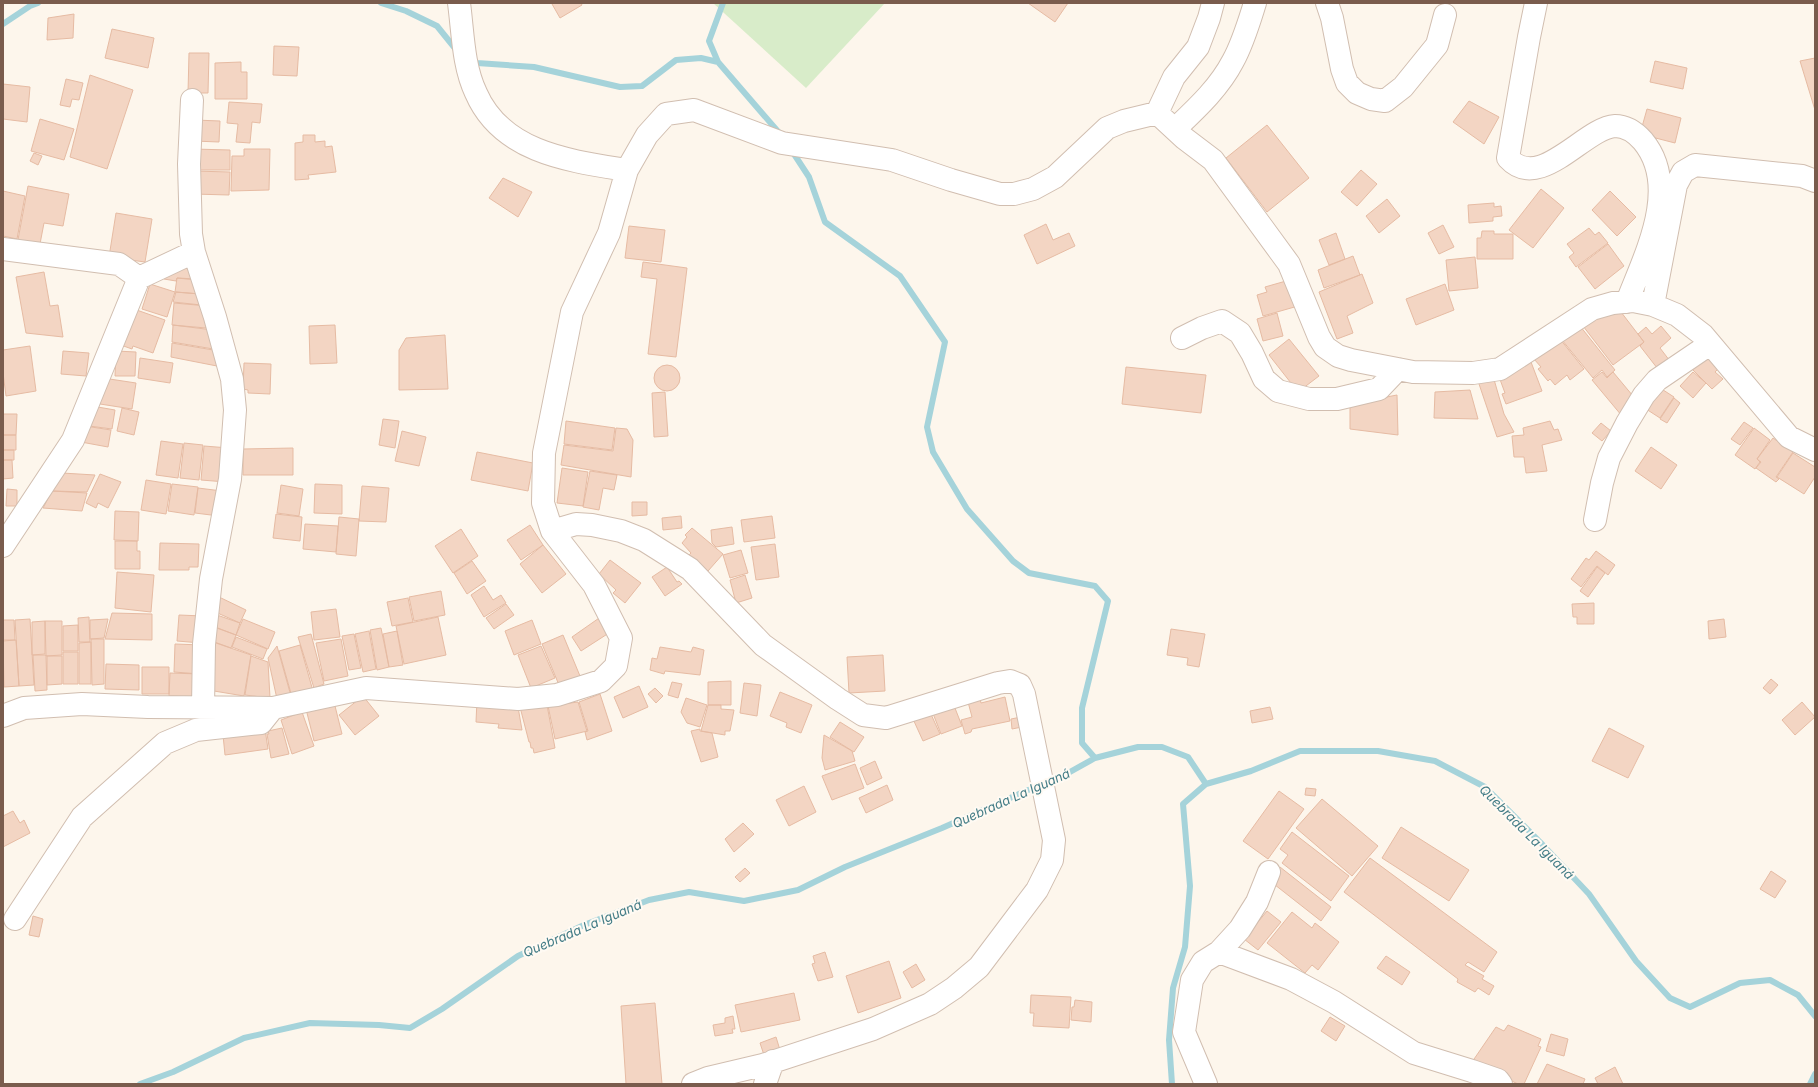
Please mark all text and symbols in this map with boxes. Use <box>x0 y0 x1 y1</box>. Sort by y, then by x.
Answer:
water label: Quebrada La Iguaná <box>950 765 1072 831</box>
water label: Quebrada La Iguaná <box>1476 781 1578 883</box>
water label: Quebrada La Iguaná <box>520 896 644 960</box>

